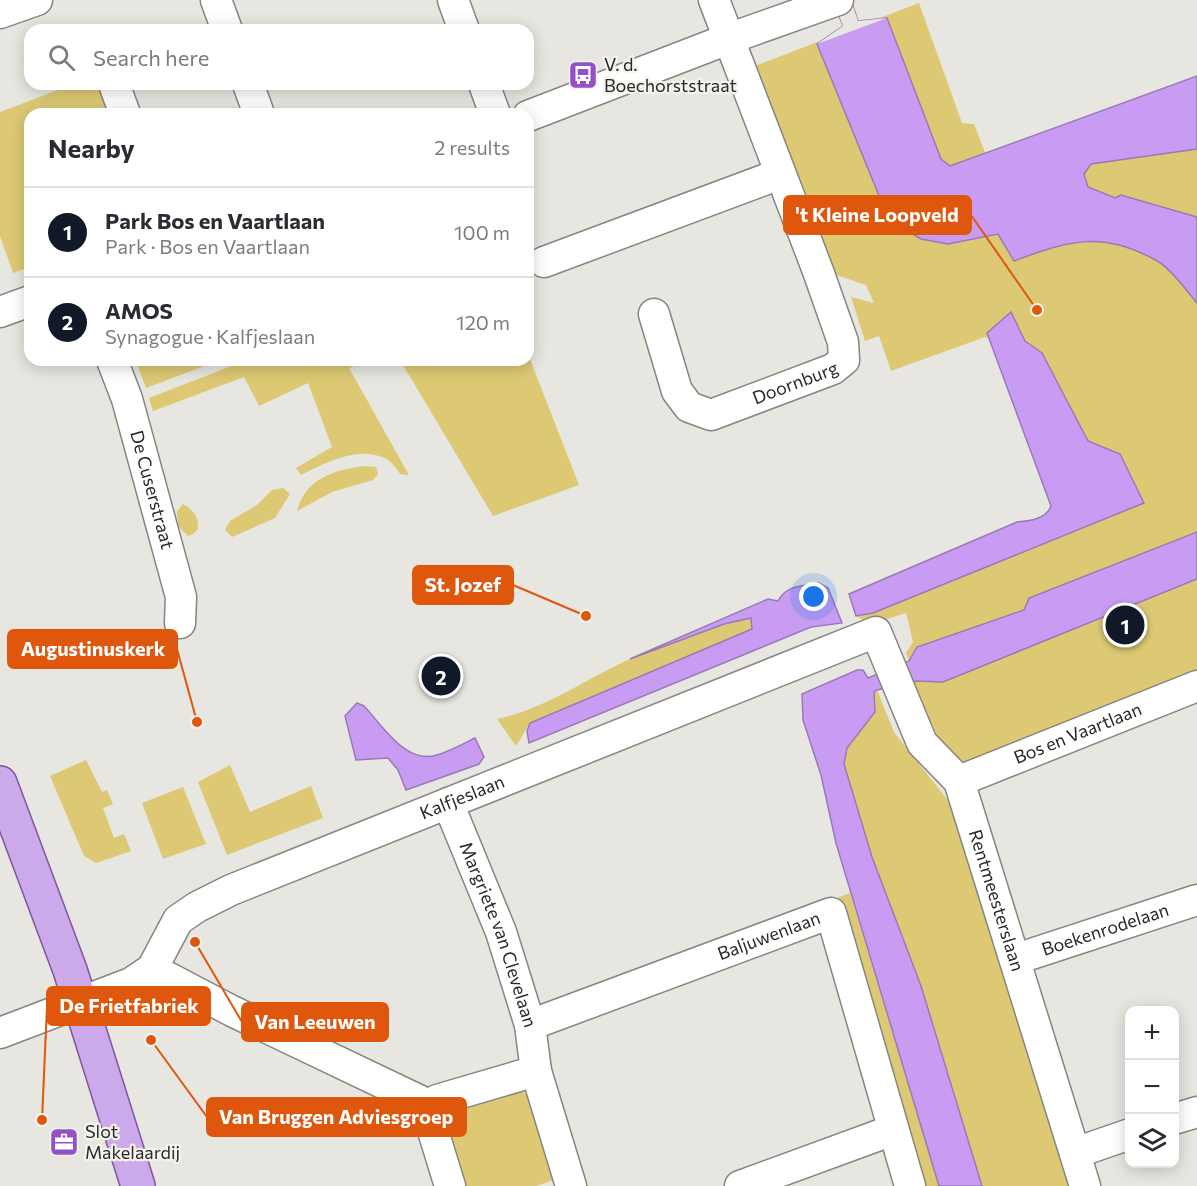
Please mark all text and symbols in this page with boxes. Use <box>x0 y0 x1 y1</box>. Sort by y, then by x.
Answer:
search box <box>24 24 534 90</box>
icon: search <box>45 41 78 74</box>
text: Search here <box>93 44 209 71</box>
place label: V. d. Boechorststraat <box>604 53 737 96</box>
bus stop icon: V. d. Boechorststraat <box>567 59 599 91</box>
text: Nearby <box>48 132 135 163</box>
text: 2 results <box>434 135 510 159</box>
callout: 't Kleine Loopveld <box>784 196 971 234</box>
text: 't Kleine Loopveld <box>795 202 959 226</box>
text: Park Bos en Vaartlaan <box>105 207 325 234</box>
text: 1 <box>63 220 72 244</box>
text: 100 m <box>454 220 510 244</box>
text: Park · Bos en Vaartlaan <box>105 234 310 258</box>
text: AMOS <box>105 297 173 324</box>
text: 2 <box>62 310 73 334</box>
text: 120 m <box>456 310 510 334</box>
text: Synagogue · Kalfjeslaan <box>105 324 315 348</box>
street label: Doornburg <box>749 356 841 408</box>
street label: De Cuserstraat <box>126 428 179 551</box>
callout: St. Jozef <box>413 566 513 604</box>
text: St. Jozef <box>425 572 502 596</box>
your location <box>799 582 828 611</box>
pin: 1 <box>1106 602 1144 648</box>
callout: Augustinuskerk <box>8 630 177 668</box>
text: Augustinuskerk <box>21 636 166 660</box>
pin: 2 <box>422 654 460 698</box>
street label: Bos en Vaartlaan <box>1010 697 1145 768</box>
street label: Kalfjeslaan <box>416 770 507 823</box>
street label: Rentmeesterslaan <box>965 827 1029 974</box>
street label: Margriete van Clevelaan <box>455 838 542 1030</box>
street label: Boekenrodelaan <box>1039 898 1171 960</box>
street label: Baljuwenlaan <box>714 906 823 964</box>
callout: De Frietfabriek <box>47 987 210 1025</box>
text: De Frietfabriek <box>59 993 199 1017</box>
callout: Van Leeuwen <box>242 1003 388 1041</box>
map controls <box>1125 1006 1179 1168</box>
button: + <box>1125 1006 1179 1060</box>
text: Van Leeuwen <box>254 1009 376 1033</box>
button: − <box>1125 1060 1179 1114</box>
callout: Van Bruggen Adviesgroep <box>207 1098 466 1136</box>
text: Van Bruggen Adviesgroep <box>219 1104 454 1128</box>
button: layers <box>1125 1114 1179 1168</box>
place label: Slot Makelaardij <box>85 1120 180 1163</box>
office icon: Slot Makelaardij <box>48 1126 80 1158</box>

